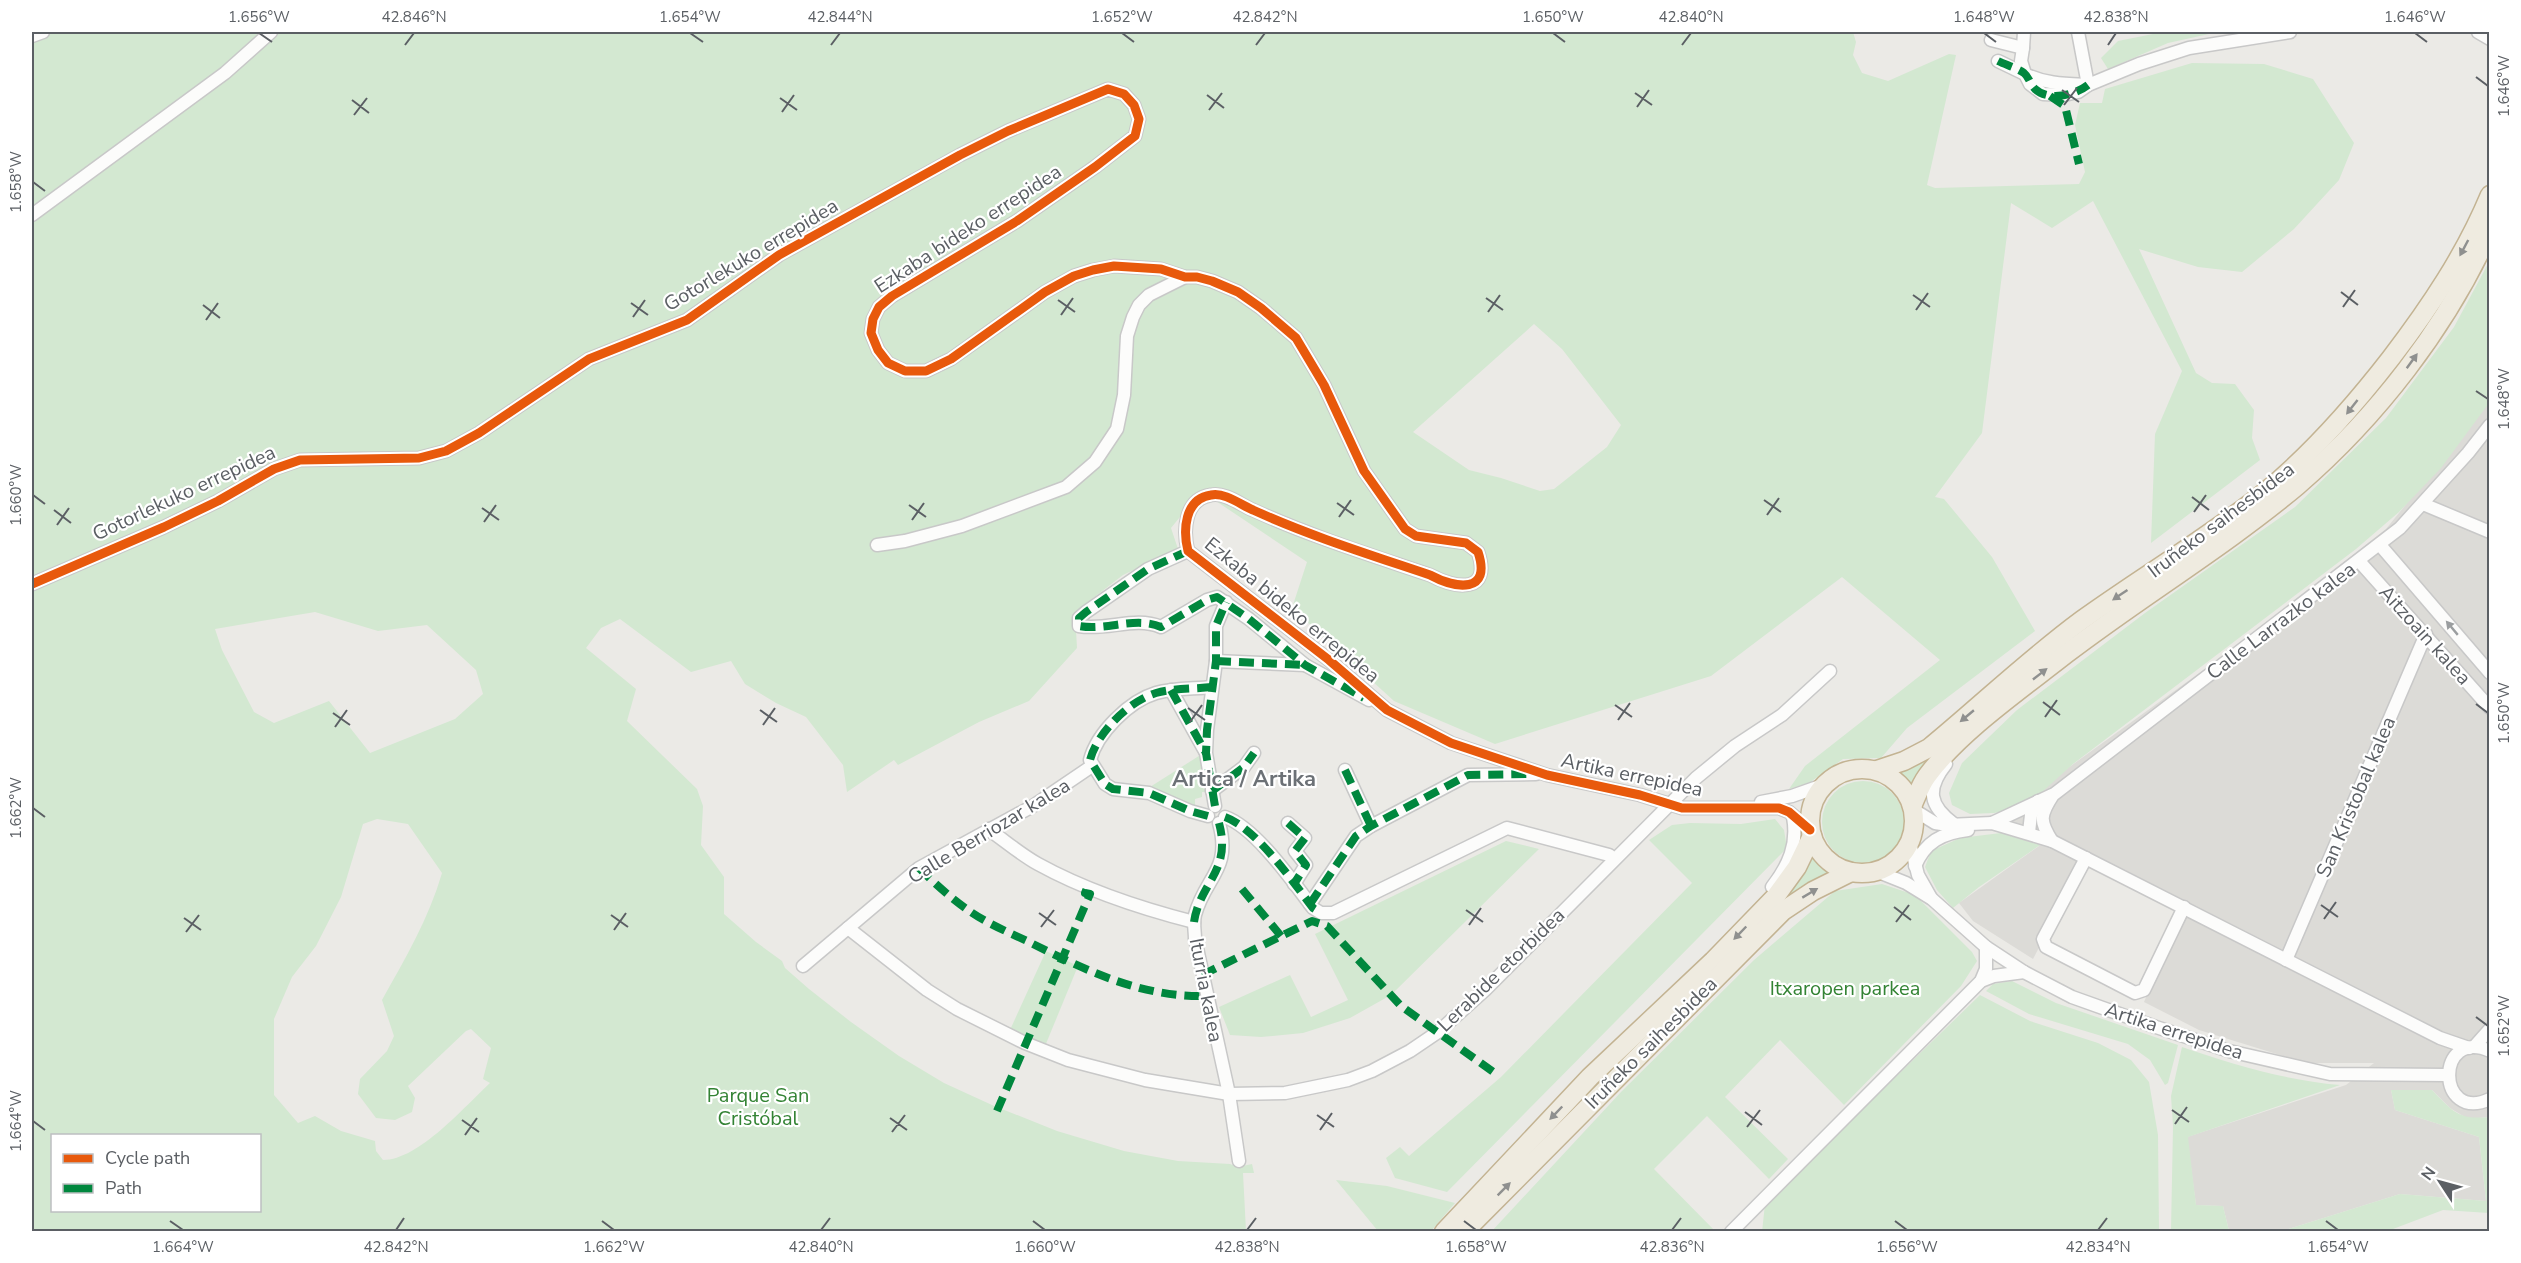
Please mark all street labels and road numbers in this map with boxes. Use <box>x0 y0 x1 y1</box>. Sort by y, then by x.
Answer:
street label: Ezkaba bideko errepidea <box>869 158 1067 300</box>
street label: Gotorlekuko errepidea <box>659 192 843 318</box>
street label: Gotorlekuko errepidea <box>88 439 280 547</box>
street label: Iruñeko saihesbidea <box>2142 456 2300 584</box>
street label: Ezkaba bideko errepidea <box>1199 531 1385 689</box>
street label: Calle Larrazko kalea <box>2201 556 2361 686</box>
street label: Aitzoain kalea <box>2373 579 2477 691</box>
street label: San Kristobal kalea <box>2310 713 2402 881</box>
street label: Artika errepidea <box>1559 747 1705 803</box>
street label: Calle Berriozar kalea <box>903 772 1075 890</box>
street label: Lerabide etorbidea <box>1431 902 1571 1038</box>
street label: Iturria kalea <box>1183 936 1229 1044</box>
street label: Iruñeko saihesbidea <box>1579 971 1723 1115</box>
street label: Artika errepidea <box>2101 996 2247 1066</box>

